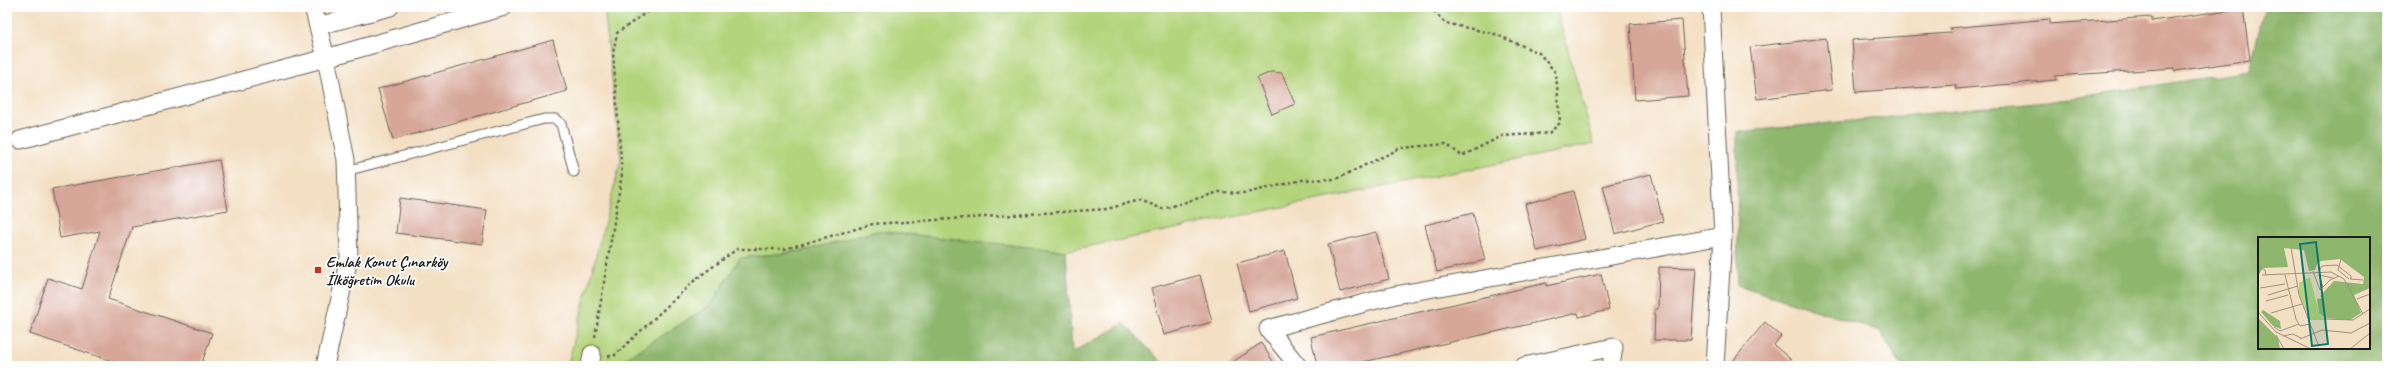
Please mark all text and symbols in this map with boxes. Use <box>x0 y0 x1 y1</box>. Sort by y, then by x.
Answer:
inset map <box>2258 237 2370 349</box>
place label: Emlak Konut Çınarköy İlköğretim Okulu <box>326 252 449 290</box>
marker: Emlak Konut Çınarköy İlköğretim Okulu <box>313 265 323 275</box>

